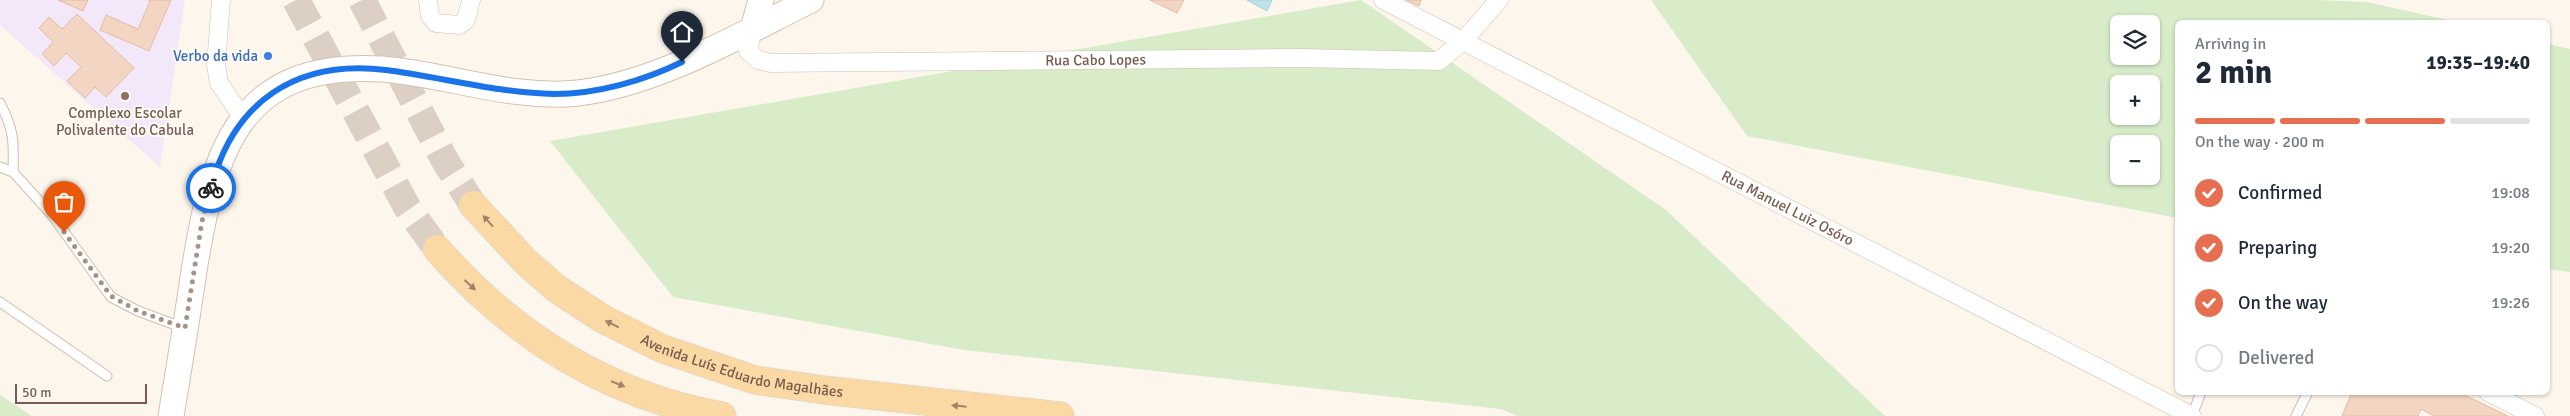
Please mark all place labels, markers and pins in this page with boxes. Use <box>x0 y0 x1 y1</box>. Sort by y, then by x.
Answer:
pin <box>661 11 703 62</box>
place label: Verbo da vida <box>173 47 258 65</box>
marker: Verbo da vida <box>262 50 274 62</box>
marker: Complexo Escolar Polivalente do Cabula <box>119 90 131 102</box>
place label: Complexo Escolar Polivalente do Cabula <box>56 104 194 139</box>
pin <box>43 181 85 232</box>

